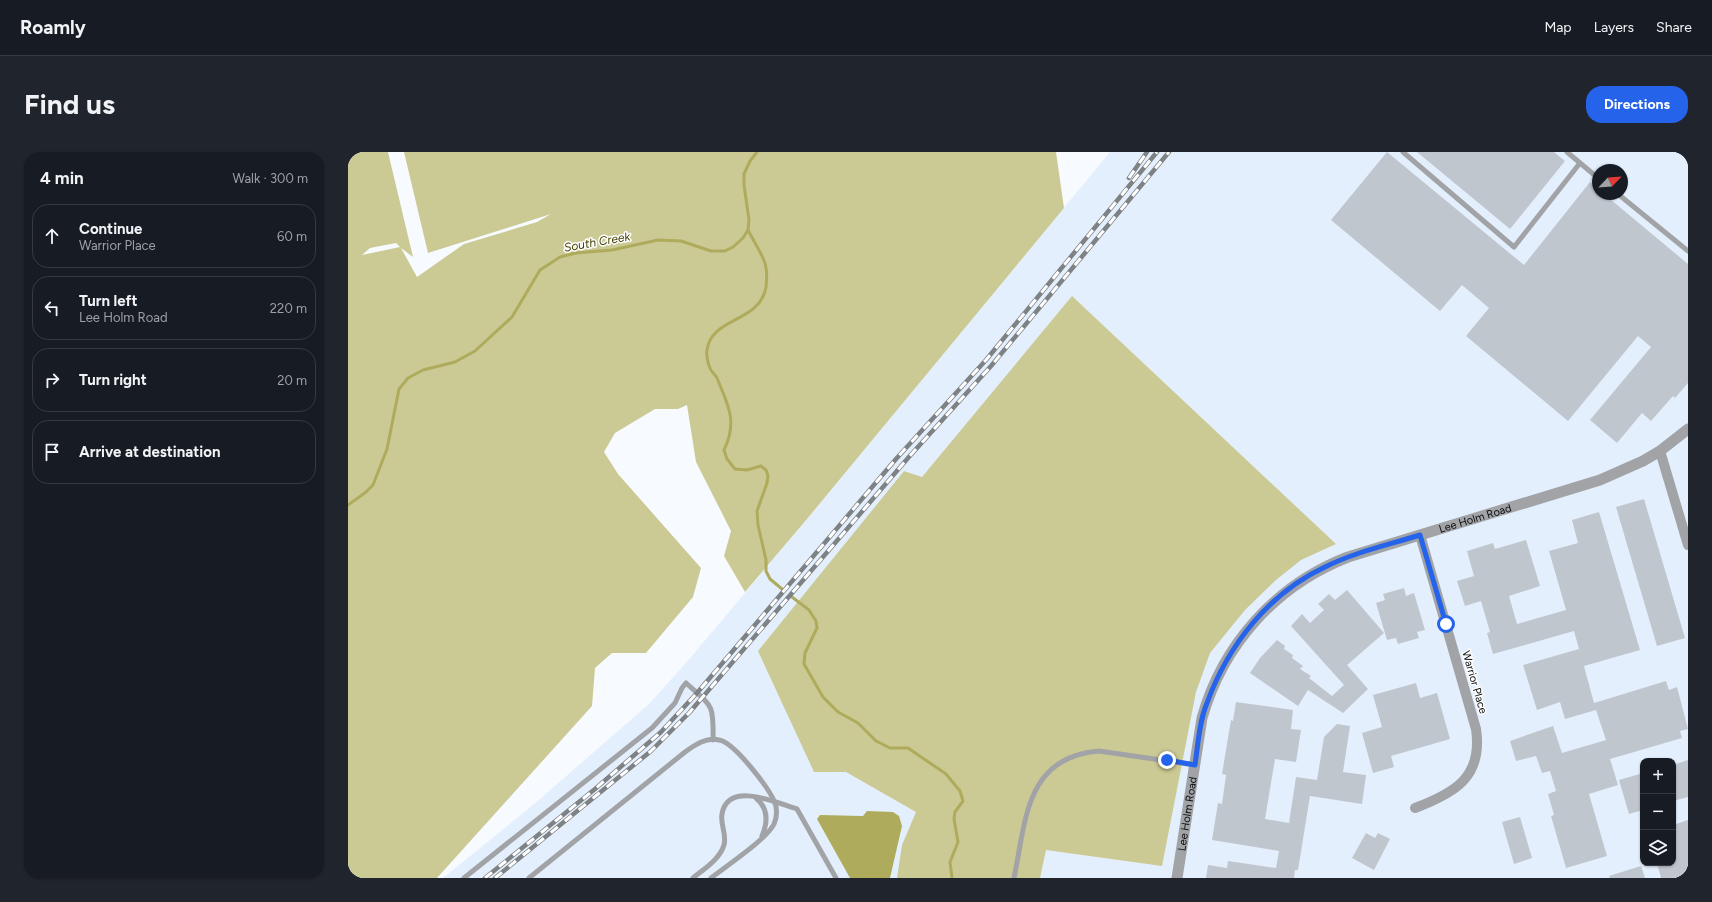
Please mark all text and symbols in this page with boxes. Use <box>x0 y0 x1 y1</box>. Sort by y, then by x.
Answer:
text: Roamly <box>20 16 86 39</box>
text: Map <box>1544 19 1572 36</box>
text: Layers <box>1594 19 1634 36</box>
text: Share <box>1656 19 1692 36</box>
button: Directions <box>1586 86 1688 123</box>
text: Find us <box>24 87 115 121</box>
north arrow <box>1592 164 1628 200</box>
text: 4 min <box>40 168 84 188</box>
text: Walk · 300 m <box>233 171 308 186</box>
text: Continue <box>79 220 142 238</box>
icon: ahead <box>41 225 63 247</box>
text: 60 m <box>277 229 307 244</box>
water label: South Creek <box>563 229 632 255</box>
text: Warrior Place <box>79 238 156 253</box>
text: Turn left <box>79 292 137 310</box>
icon: left <box>41 297 63 319</box>
text: 220 m <box>270 301 307 316</box>
text: Lee Holm Road <box>79 310 168 325</box>
icon: right <box>41 369 63 391</box>
text: Turn right <box>79 371 147 389</box>
text: 20 m <box>277 373 307 388</box>
icon: arrive <box>41 441 63 463</box>
text: Arrive at destination <box>79 443 220 461</box>
street label: Lee Holm Road <box>1437 501 1513 536</box>
route start <box>1437 615 1455 633</box>
street label: Warrior Place <box>1459 649 1490 715</box>
route end <box>1158 751 1176 769</box>
map controls <box>1640 758 1676 866</box>
button: + <box>1640 758 1676 794</box>
street label: Lee Holm Road <box>1175 776 1200 852</box>
button: − <box>1640 794 1676 830</box>
button: layers <box>1640 830 1676 866</box>

